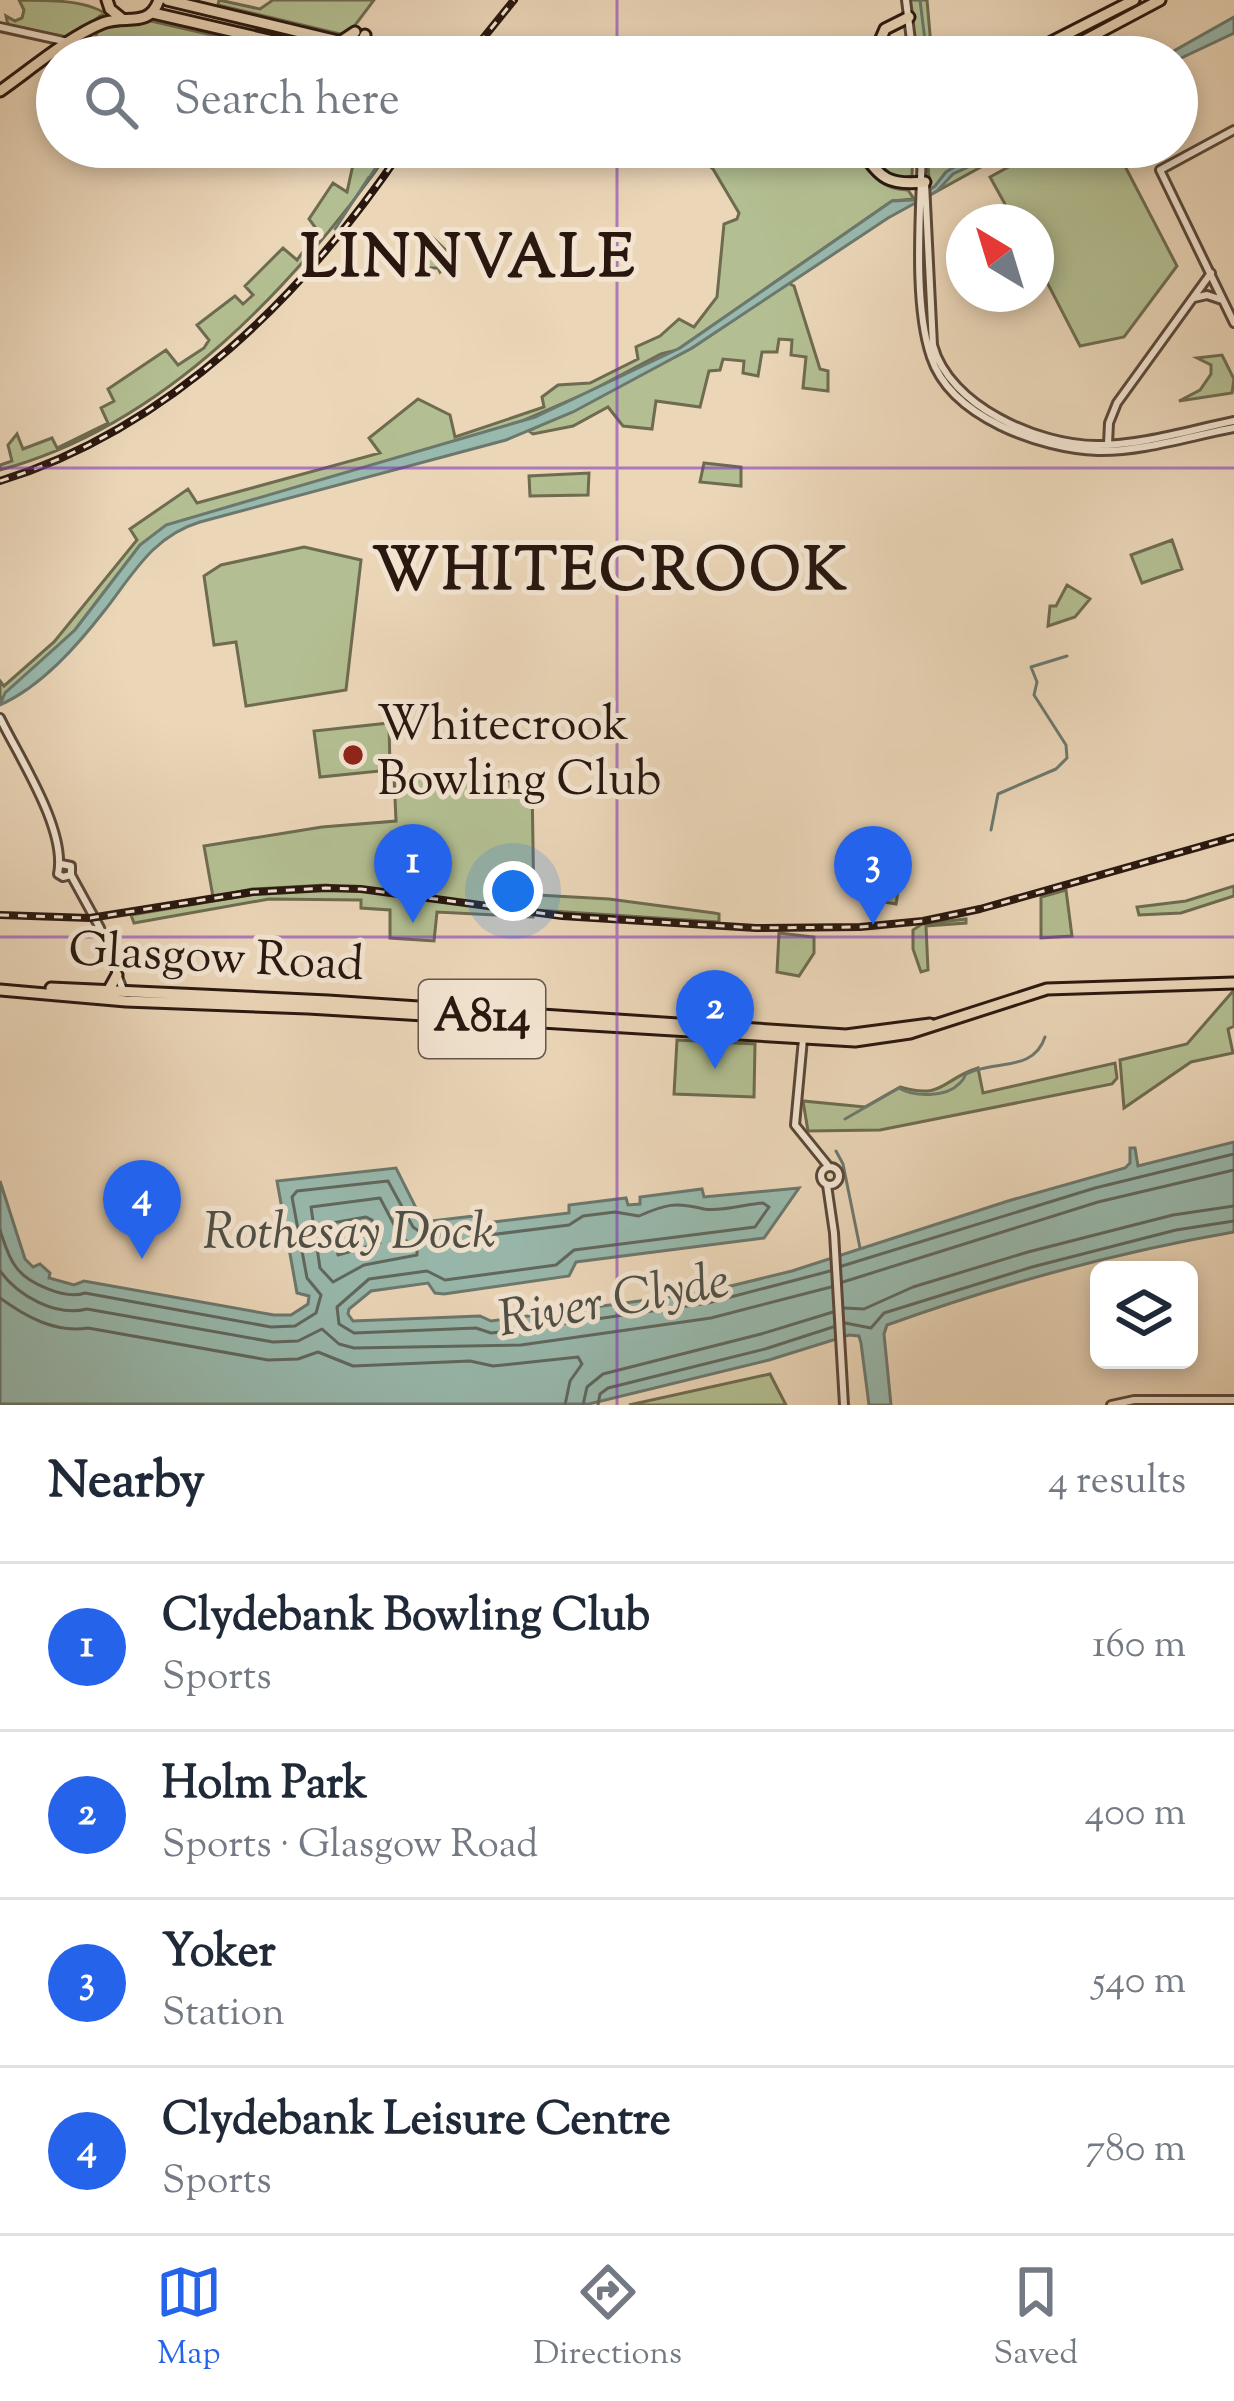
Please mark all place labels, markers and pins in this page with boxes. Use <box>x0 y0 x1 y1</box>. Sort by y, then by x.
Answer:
place label: Whitecrook Bowling Club <box>377 693 661 817</box>
marker: Whitecrook Bowling Club <box>340 742 366 768</box>
pin: 1 <box>374 824 452 923</box>
pin: 3 <box>834 826 912 925</box>
pin: 2 <box>676 970 754 1069</box>
pin: 4 <box>103 1160 181 1259</box>

